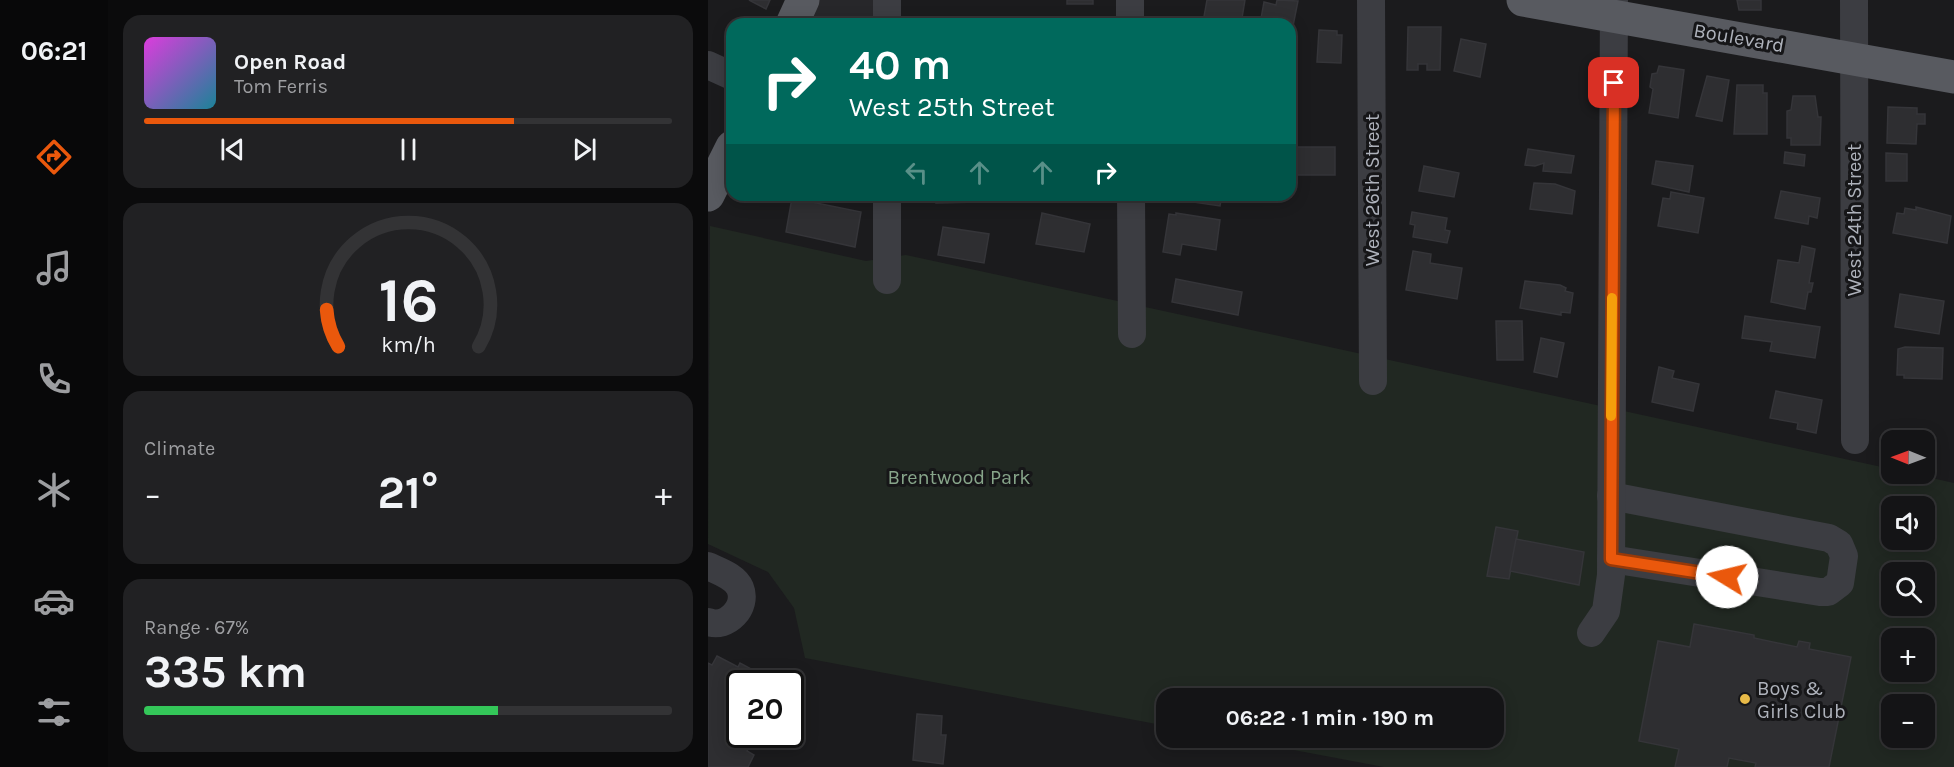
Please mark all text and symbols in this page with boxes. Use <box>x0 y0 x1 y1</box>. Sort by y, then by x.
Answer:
street label: Boulevard <box>1692 19 1786 57</box>
text: 06:21 <box>21 35 87 67</box>
text: 40 m <box>849 40 951 90</box>
icon: right <box>750 42 828 120</box>
text: Open Road <box>234 49 346 75</box>
pin <box>1588 57 1639 108</box>
icon: arrive <box>1597 66 1630 99</box>
text: Tom Ferris <box>234 75 328 98</box>
text: West 25th Street <box>849 91 1055 123</box>
street label: West 26th Street <box>1361 113 1384 266</box>
icon: previous <box>216 133 249 166</box>
icon: pause <box>392 133 425 166</box>
icon: next <box>568 133 601 166</box>
icon: directions <box>33 136 75 178</box>
street label: West 24th Street <box>1843 143 1866 296</box>
icon: left <box>900 156 933 189</box>
icon: ahead <box>963 156 996 189</box>
icon: ahead <box>1026 156 1059 189</box>
icon: right <box>1089 156 1122 189</box>
icon: music <box>33 247 75 289</box>
text: 16 <box>378 264 438 337</box>
text: km/h <box>381 332 435 357</box>
icon: phone <box>33 358 75 400</box>
north arrow <box>1881 430 1935 484</box>
map controls <box>1881 430 1935 748</box>
text: Climate <box>144 437 215 460</box>
park label: Brentwood Park <box>887 466 1031 489</box>
text: 21° <box>378 467 438 519</box>
icon: climate <box>33 469 75 511</box>
text: − <box>144 475 161 513</box>
text: + <box>655 475 672 513</box>
button: sound <box>1881 496 1935 550</box>
position arrow <box>1695 545 1759 609</box>
button: search <box>1881 562 1935 616</box>
icon: car <box>33 580 75 622</box>
text: Range · 67% <box>144 616 249 639</box>
button: + <box>1881 628 1935 682</box>
text: 335 km <box>144 646 307 698</box>
speed limit sign: 20 <box>726 670 804 748</box>
place label: Boys & Girls Club <box>1757 677 1846 723</box>
icon: filters <box>33 691 75 733</box>
marker: Boys & Girls Club <box>1738 692 1752 706</box>
button: − <box>1881 694 1935 748</box>
text: 06:22 · 1 min · 190 m <box>1226 705 1434 731</box>

